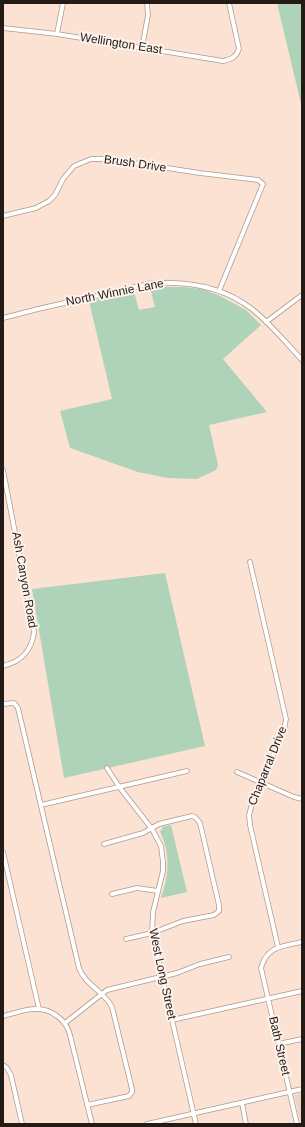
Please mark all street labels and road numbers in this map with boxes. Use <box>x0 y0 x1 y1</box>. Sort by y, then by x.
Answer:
street label: Wellington East <box>79 30 163 58</box>
street label: Brush Drive <box>103 153 167 175</box>
street label: North Winnie Lane <box>65 276 165 310</box>
street label: Ash Canyon Road <box>8 531 40 629</box>
street label: Chaparral Drive <box>246 724 290 808</box>
street label: West Long Street <box>145 927 179 1021</box>
street label: Bath Street <box>265 1015 293 1077</box>

